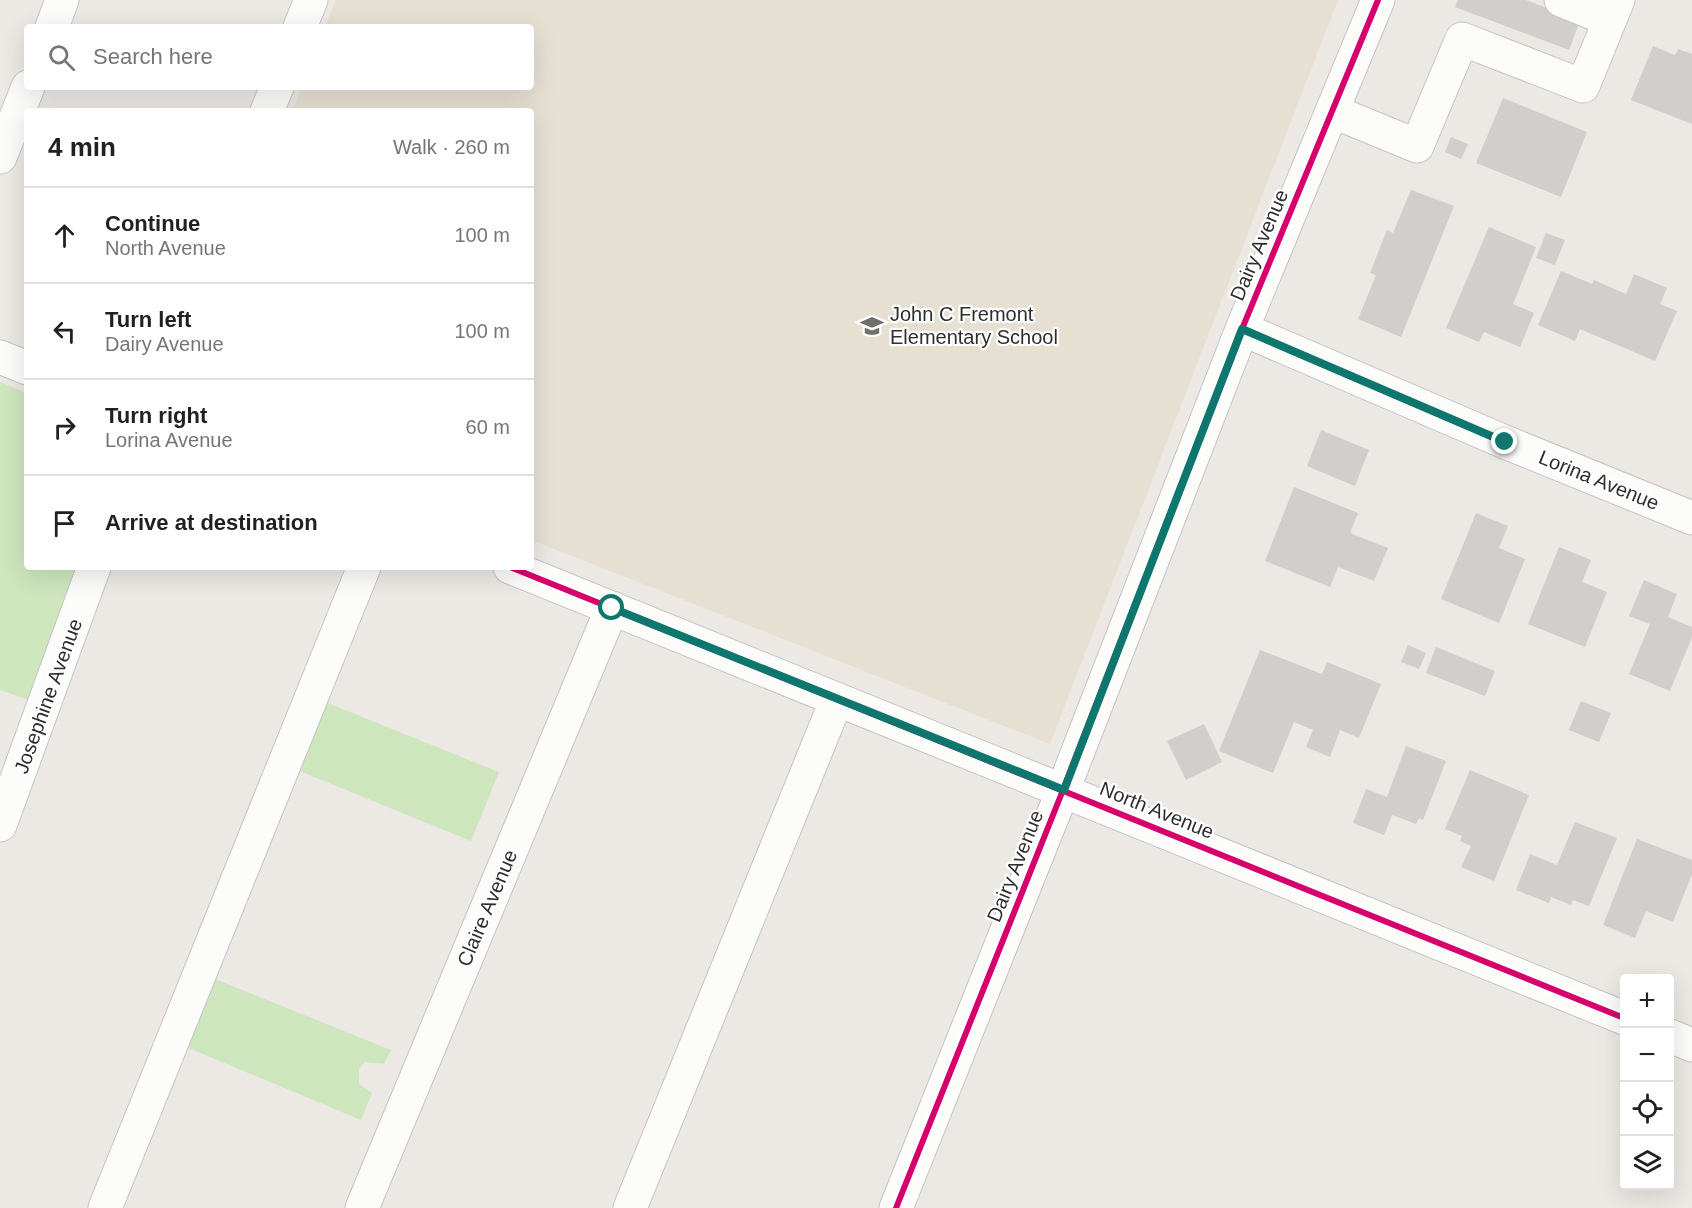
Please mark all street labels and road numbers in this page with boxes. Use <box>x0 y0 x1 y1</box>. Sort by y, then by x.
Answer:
street label: Dairy Avenue <box>1226 186 1292 304</box>
street label: Lorina Avenue <box>1536 446 1662 514</box>
street label: Josephine Avenue <box>10 616 86 776</box>
street label: North Avenue <box>1097 777 1217 843</box>
street label: Dairy Avenue <box>983 807 1047 925</box>
street label: Claire Avenue <box>453 847 521 969</box>

